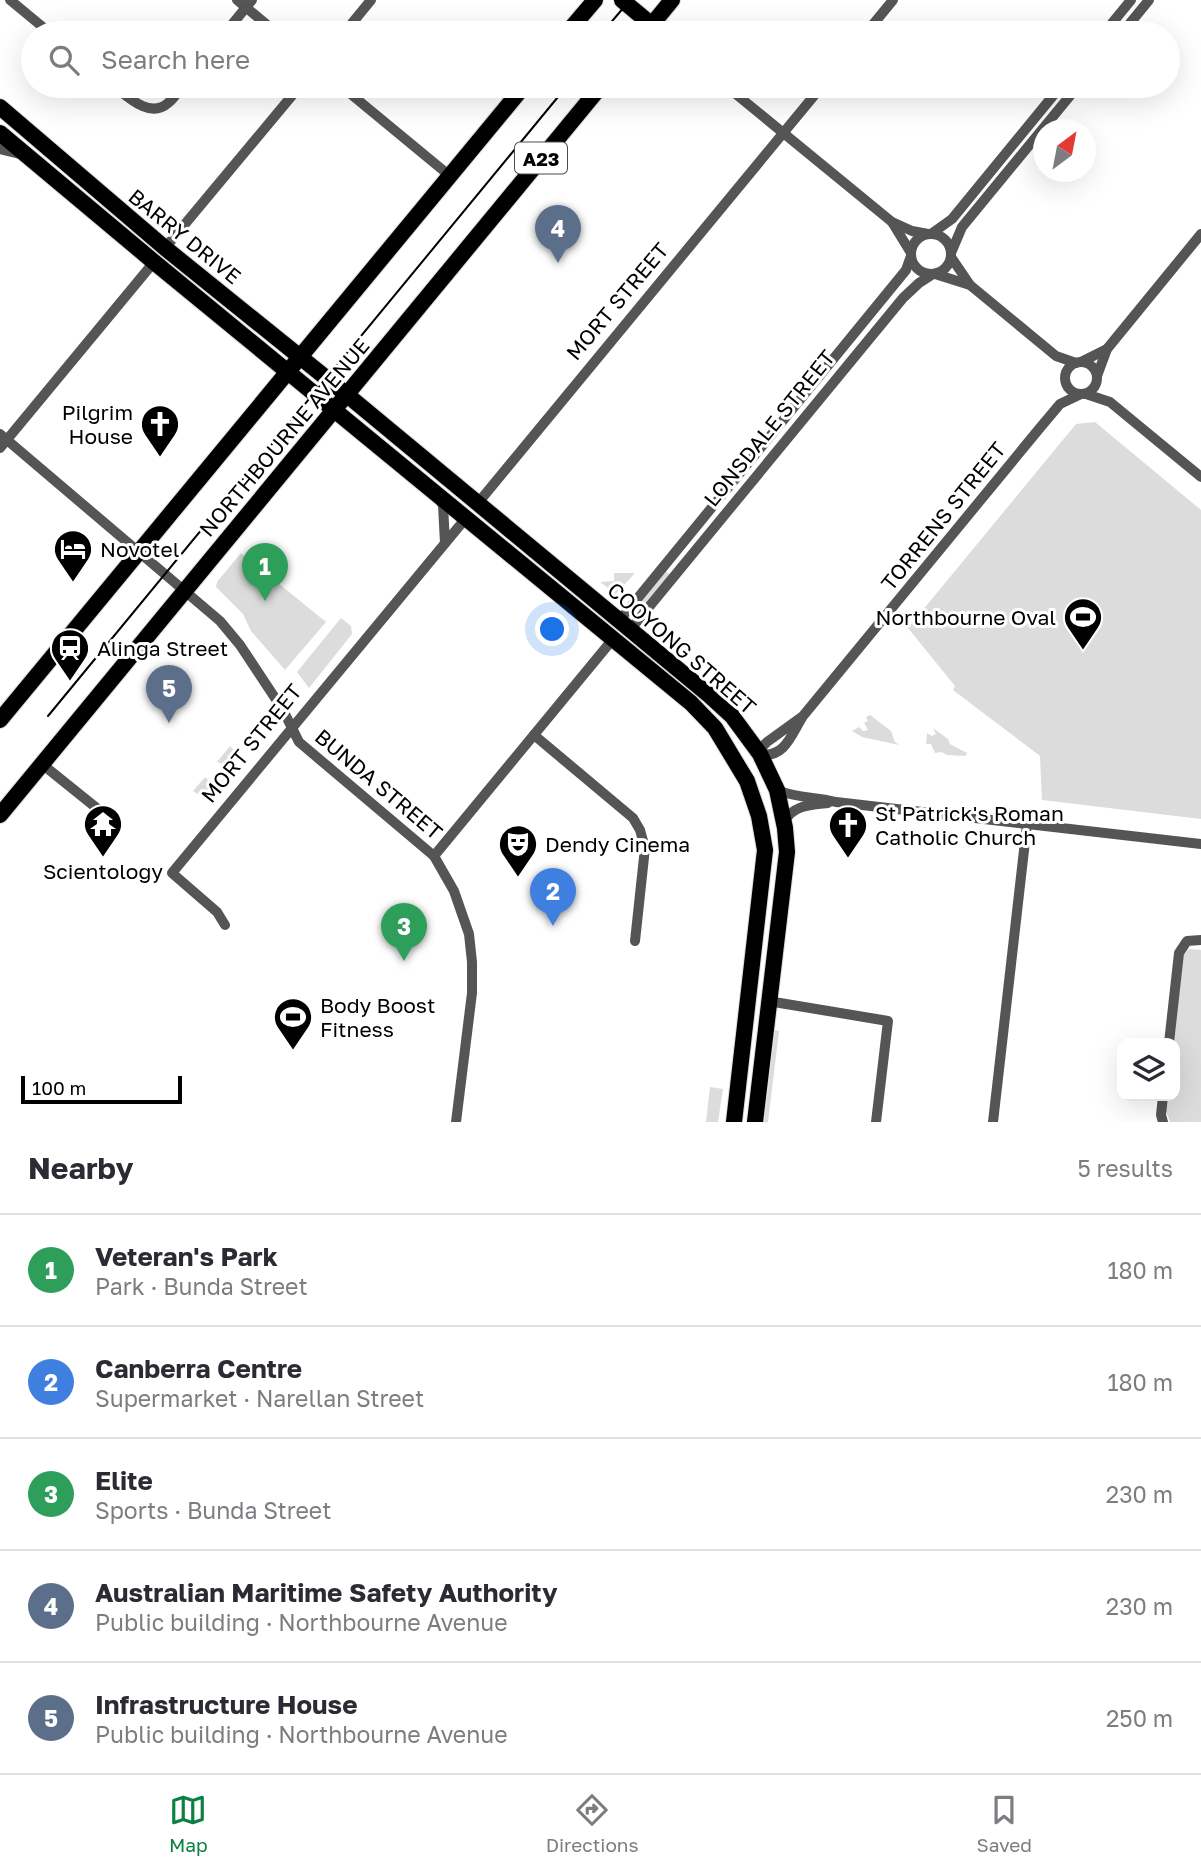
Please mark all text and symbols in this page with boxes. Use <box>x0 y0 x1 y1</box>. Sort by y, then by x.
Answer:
search box <box>21 21 1180 98</box>
icon: search <box>45 41 83 79</box>
text: Search here <box>101 44 250 75</box>
north arrow <box>1033 119 1096 182</box>
road number: A23 <box>515 142 567 174</box>
street label: BARRY DRIVE <box>124 183 246 289</box>
pin: 4 <box>535 205 581 263</box>
street label: MORT STREET <box>560 237 674 365</box>
street label: NORTHBOURNE AVENUE <box>193 333 375 541</box>
street label: LONSDALE STREET <box>698 344 840 512</box>
place label: Pilgrim House <box>62 399 133 449</box>
church icon: Pilgrim House <box>139 403 181 458</box>
street label: TORRENS STREET <box>875 436 1011 596</box>
hotel icon: Novotel <box>52 528 94 583</box>
place label: Novotel <box>100 536 179 562</box>
pin: 1 <box>242 543 288 601</box>
street label: COOYONG STREET <box>602 576 762 720</box>
sports icon: Northbourne Oval <box>1062 596 1104 651</box>
place label: Northbourne Oval <box>876 604 1056 630</box>
your location <box>535 612 569 646</box>
station icon: Alinga Street <box>49 627 91 682</box>
place label: Alinga Street <box>97 635 228 661</box>
pin: 5 <box>146 665 192 723</box>
street label: MORT STREET <box>195 678 307 808</box>
street label: BUNDA STREET <box>310 723 448 845</box>
place label: St Patrick's Roman Catholic Church <box>875 800 1064 850</box>
temple icon: Scientology <box>82 803 124 858</box>
church icon: St Patrick's Roman Catholic Church <box>827 804 869 859</box>
theatre icon: Dendy Cinema <box>497 823 539 878</box>
place label: Dendy Cinema <box>545 831 690 857</box>
place label: Scientology <box>43 858 163 884</box>
pin: 2 <box>530 868 576 926</box>
pin: 3 <box>381 903 427 961</box>
place label: Body Boost Fitness <box>320 992 435 1042</box>
sports icon: Body Boost Fitness <box>272 996 314 1051</box>
map controls <box>1117 1038 1180 1101</box>
button: layers <box>1117 1038 1180 1101</box>
scale bar <box>21 1073 182 1105</box>
text: 100 m <box>32 1076 86 1099</box>
text: Nearby <box>28 1150 133 1186</box>
text: 5 results <box>1077 1154 1173 1182</box>
text: Veteran's Park <box>95 1241 278 1272</box>
text: 1 <box>45 1256 57 1284</box>
text: 180 m <box>1107 1256 1173 1284</box>
text: Park · Bunda Street <box>95 1272 308 1300</box>
text: Canberra Centre <box>95 1353 302 1384</box>
text: 2 <box>44 1368 58 1396</box>
text: 180 m <box>1107 1368 1173 1396</box>
text: Supermarket · Narellan Street <box>95 1384 424 1412</box>
text: Elite <box>95 1465 153 1496</box>
text: 3 <box>44 1480 58 1508</box>
text: 230 m <box>1106 1480 1173 1508</box>
text: Sports · Bunda Street <box>95 1496 331 1524</box>
text: Australian Maritime Safety Authority <box>95 1577 558 1608</box>
text: 4 <box>44 1592 58 1620</box>
text: 230 m <box>1106 1592 1173 1620</box>
text: Public building · Northbourne Avenue <box>95 1608 508 1636</box>
text: Infrastructure House <box>95 1689 357 1720</box>
text: 5 <box>44 1704 58 1732</box>
text: 250 m <box>1106 1704 1173 1732</box>
text: Public building · Northbourne Avenue <box>95 1720 508 1748</box>
tab: Map <box>169 1791 208 1856</box>
tab: Directions <box>546 1791 639 1856</box>
tab: Saved <box>977 1791 1032 1856</box>

